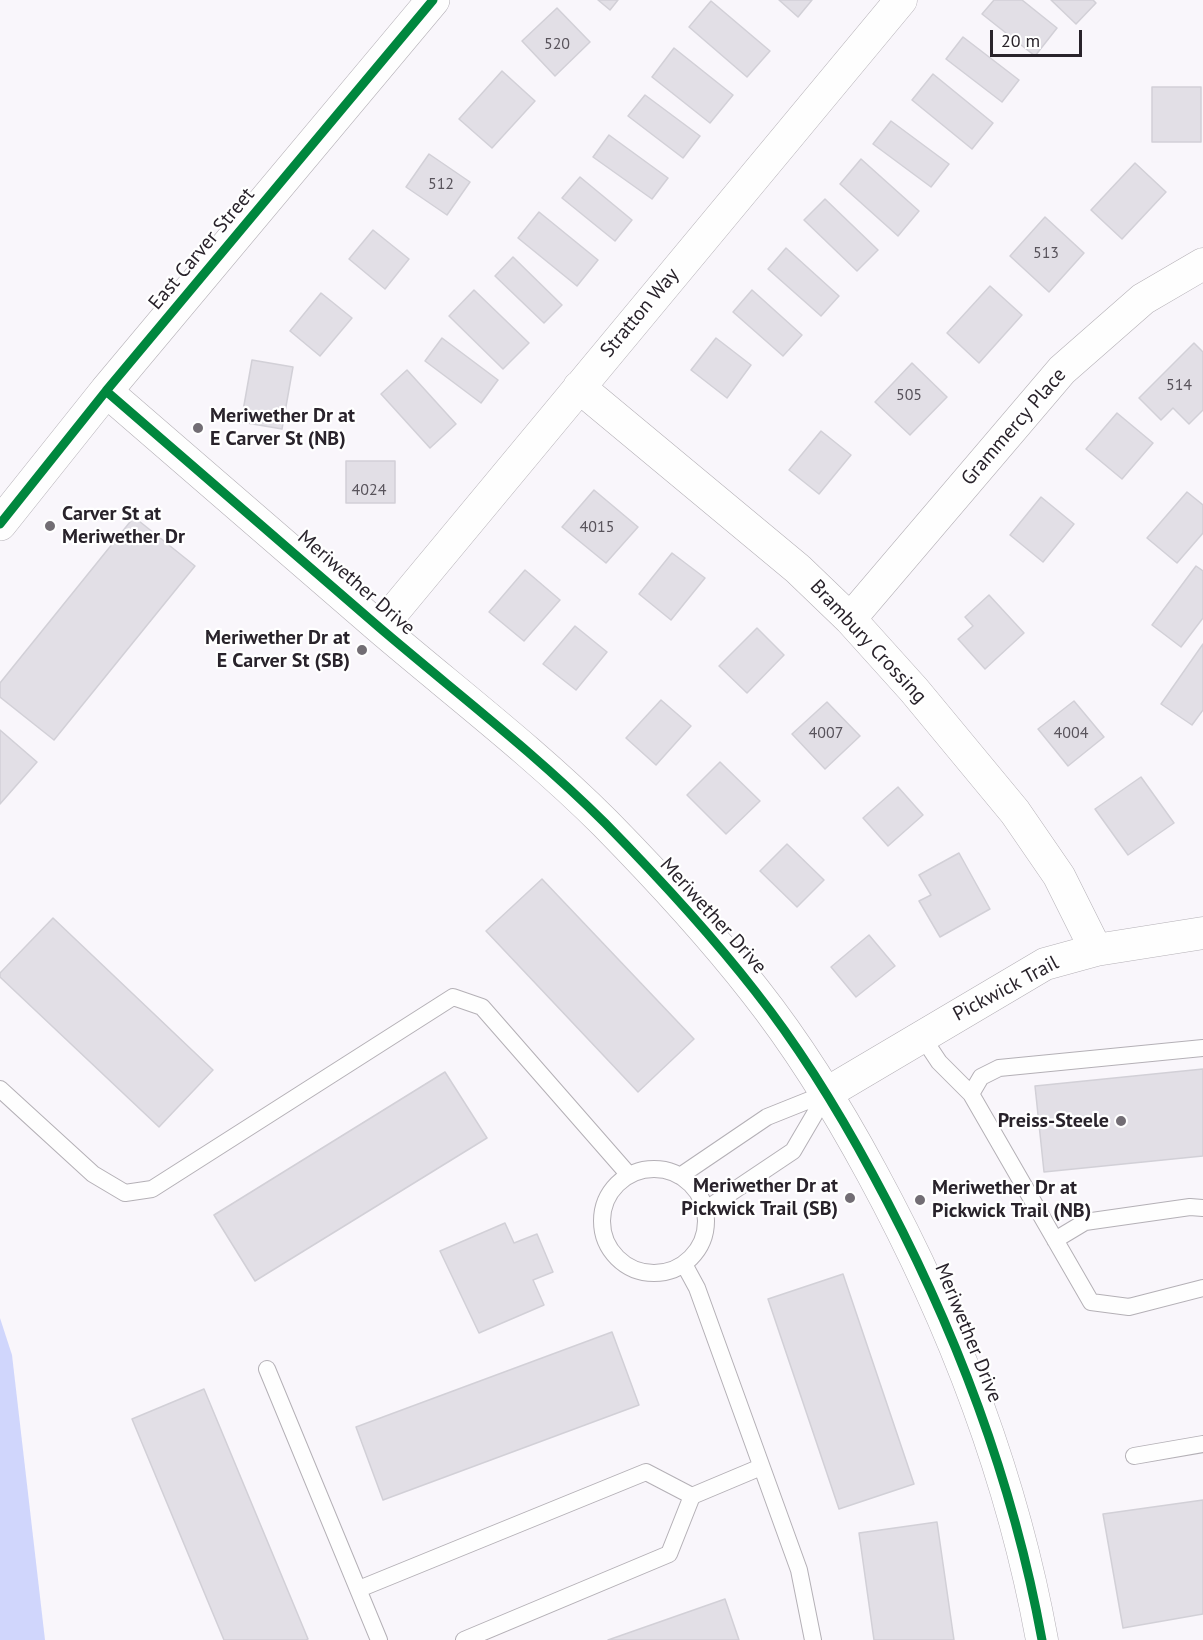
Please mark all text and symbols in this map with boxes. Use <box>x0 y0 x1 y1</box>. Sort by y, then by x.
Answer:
scale bar <box>993 18 1084 56</box>
text: 20 m <box>1001 29 1040 52</box>
house number: 520 <box>544 34 570 54</box>
house number: 512 <box>428 174 454 194</box>
street label: East Carver Street <box>144 183 260 315</box>
house number: 513 <box>1033 243 1059 263</box>
street label: Stratton Way <box>596 263 684 363</box>
street label: Grammercy Place <box>957 363 1071 491</box>
house number: 514 <box>1166 375 1192 395</box>
house number: 505 <box>896 385 922 405</box>
place label: Meriwether Dr at E Carver St (NB) <box>210 404 355 451</box>
marker: Meriwether Dr at E Carver St (NB) <box>191 421 205 435</box>
house number: 4024 <box>352 480 386 500</box>
place label: Carver St at Meriwether Dr <box>62 502 185 549</box>
house number: 4015 <box>580 517 614 537</box>
marker: Carver St at Meriwether Dr <box>43 519 57 533</box>
street label: Meriwether Drive <box>292 526 420 640</box>
street label: Brambury Crossing <box>805 575 931 709</box>
place label: Meriwether Dr at E Carver St (SB) <box>205 626 350 673</box>
marker: Meriwether Dr at E Carver St (SB) <box>355 643 369 657</box>
house number: 4007 <box>809 723 843 743</box>
house number: 4004 <box>1054 723 1088 743</box>
street label: Meriwether Drive <box>655 853 771 979</box>
street label: Pickwick Trail <box>949 951 1063 1027</box>
place label: Preiss-Steele <box>998 1109 1109 1133</box>
marker: Preiss-Steele <box>1114 1114 1128 1128</box>
place label: Meriwether Dr at Pickwick Trail (SB) <box>681 1174 838 1221</box>
place label: Meriwether Dr at Pickwick Trail (NB) <box>932 1176 1091 1223</box>
marker: Meriwether Dr at Pickwick Trail (SB) <box>843 1191 857 1205</box>
marker: Meriwether Dr at Pickwick Trail (NB) <box>913 1193 927 1207</box>
street label: Meriwether Drive <box>929 1260 1007 1406</box>

